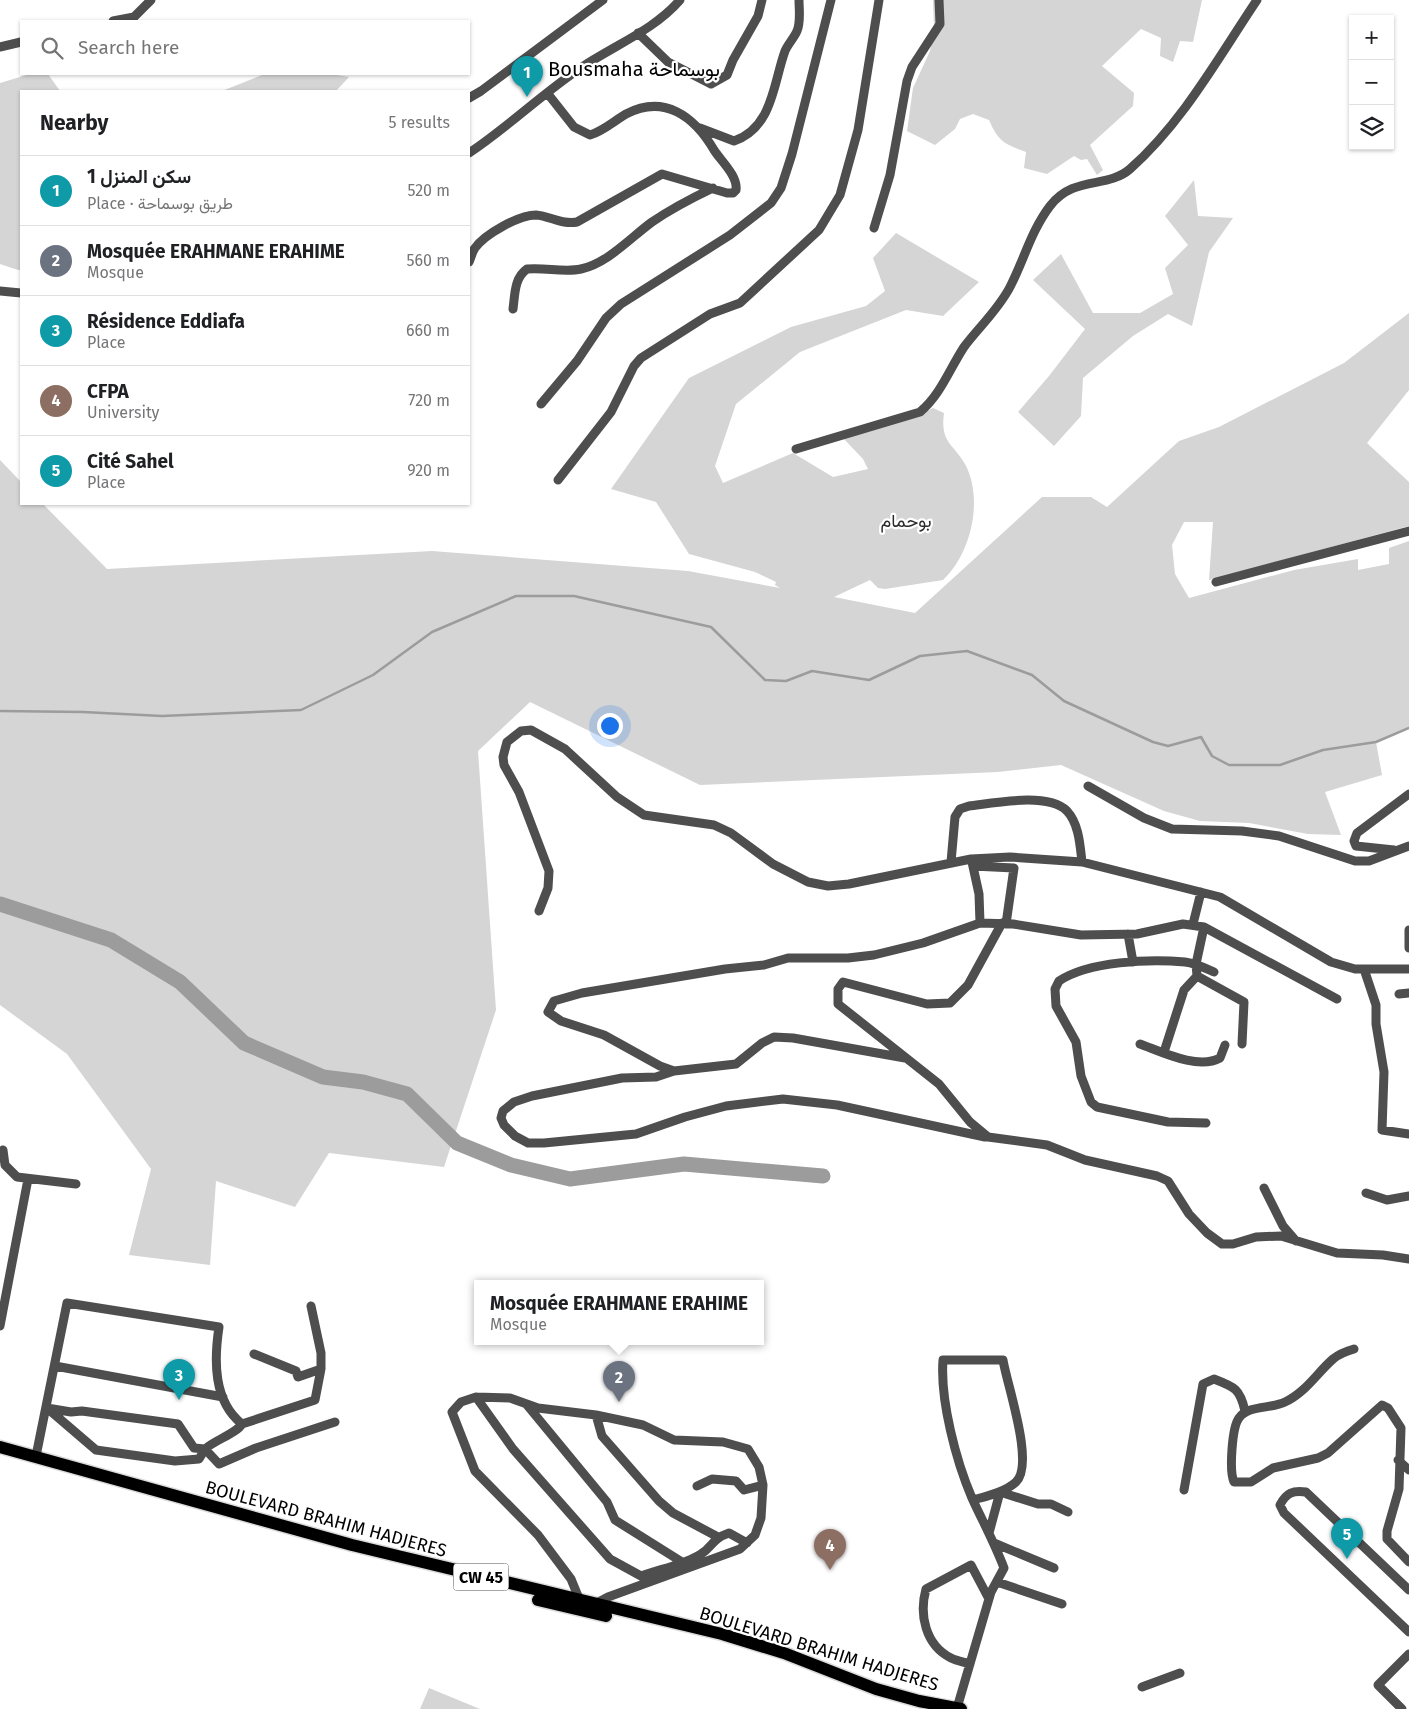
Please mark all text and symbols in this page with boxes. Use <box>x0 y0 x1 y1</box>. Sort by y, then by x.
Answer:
map controls <box>1349 15 1394 150</box>
button: + <box>1349 15 1394 60</box>
search box <box>20 20 470 75</box>
icon: search <box>38 34 66 62</box>
text: Search here <box>78 36 179 59</box>
pin: 1 <box>511 56 543 97</box>
district label: Bousmaha بوسماحة <box>548 57 720 82</box>
button: − <box>1349 60 1394 105</box>
button: layers <box>1349 105 1394 150</box>
text: Nearby <box>40 110 108 136</box>
text: 5 results <box>389 113 450 132</box>
text: سكن المنزل 1 <box>87 165 191 188</box>
text: 1 <box>52 181 60 200</box>
text: 520 m <box>407 181 450 200</box>
text: Place · طريق بوسماحة <box>87 194 233 213</box>
text: Mosquée ERAHMANE ERAHIME <box>87 240 345 263</box>
text: 2 <box>52 251 60 270</box>
text: 560 m <box>407 251 450 270</box>
text: Mosque <box>87 263 144 282</box>
text: Résidence Eddiafa <box>87 310 245 333</box>
text: 3 <box>52 321 60 340</box>
text: 660 m <box>406 321 450 340</box>
text: Place <box>87 333 126 352</box>
text: CFPA <box>87 380 129 403</box>
text: 4 <box>51 391 61 410</box>
text: 720 m <box>408 391 450 410</box>
text: University <box>87 403 160 422</box>
text: Cité Sahel <box>87 450 174 473</box>
text: 5 <box>52 461 60 480</box>
text: 920 m <box>407 461 450 480</box>
text: Place <box>87 473 126 492</box>
park label: بوحمام <box>880 510 932 533</box>
your location <box>597 713 623 739</box>
popup <box>474 1280 764 1345</box>
text: Mosquée ERAHMANE ERAHIME <box>490 1292 748 1315</box>
text: Mosque <box>490 1315 547 1334</box>
pin: 3 <box>163 1359 195 1400</box>
pin: 2 <box>603 1361 635 1402</box>
street label: BOULEVARD BRAHIM HADJERES <box>203 1476 449 1562</box>
pin: 5 <box>1331 1518 1363 1559</box>
pin: 4 <box>814 1529 846 1570</box>
road number: CW 45 <box>454 1564 508 1590</box>
street label: BOULEVARD BRAHIM HADJERES <box>697 1602 941 1696</box>

